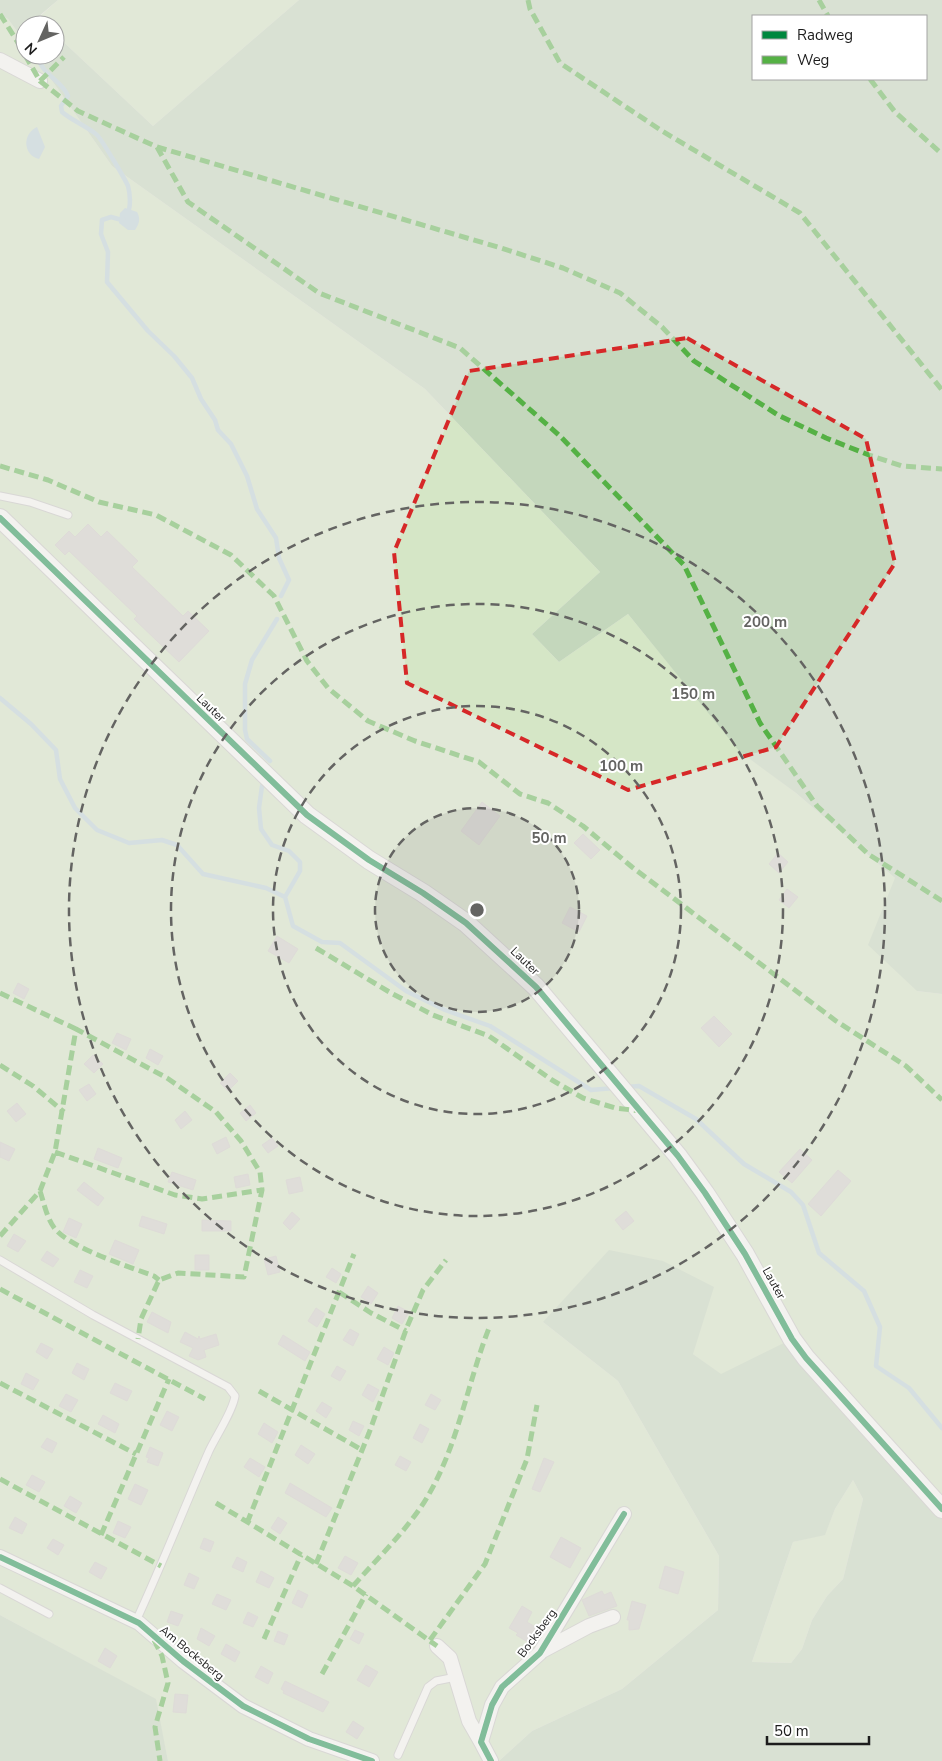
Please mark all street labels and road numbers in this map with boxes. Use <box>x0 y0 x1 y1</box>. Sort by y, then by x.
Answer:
street label: Lauter <box>193 690 229 726</box>
street label: Lauter <box>507 943 543 979</box>
street label: Lauter <box>759 1264 790 1303</box>
street label: Bocksberg <box>514 1605 560 1661</box>
street label: Am Bocksberg <box>156 1622 228 1684</box>

